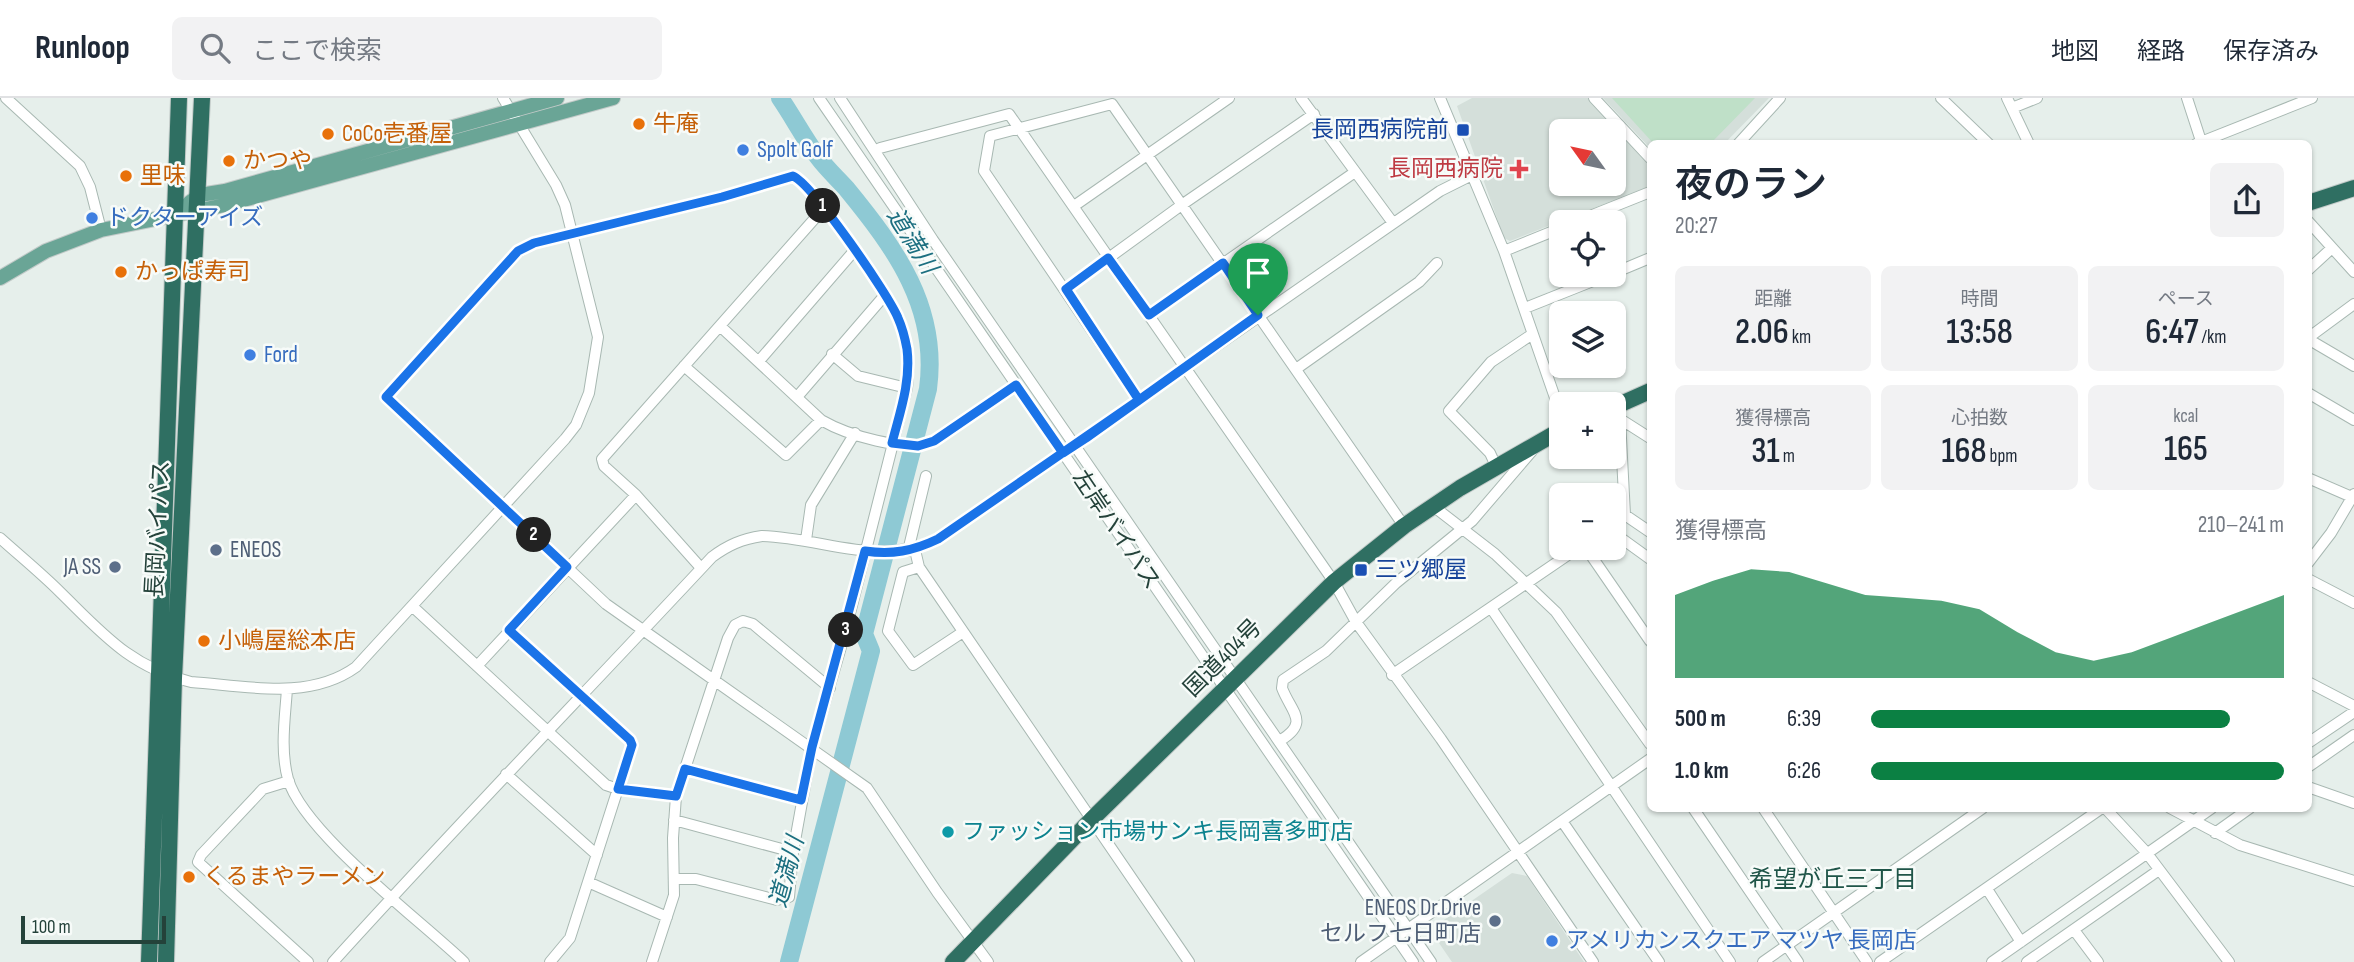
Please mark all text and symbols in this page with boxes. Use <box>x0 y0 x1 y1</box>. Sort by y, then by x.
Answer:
search box <box>172 17 662 80</box>
text: Runloop <box>35 28 130 68</box>
icon: search <box>196 29 234 67</box>
text: ここで検索 <box>252 36 382 67</box>
text: 地図 <box>2051 37 2099 66</box>
text: 経路 <box>2137 37 2185 66</box>
text: 保存済み <box>2223 37 2319 66</box>
place label: 牛庵 <box>653 110 699 138</box>
marker: 牛庵 <box>631 116 647 132</box>
place label: 長岡西病院前 <box>1311 116 1449 144</box>
north arrow <box>1549 119 1626 196</box>
map controls <box>1549 119 1626 560</box>
place label: CoCo壱番屋 <box>342 120 452 148</box>
marker: 長岡西病院前 <box>1455 122 1471 138</box>
marker: CoCo壱番屋 <box>320 126 336 142</box>
place label: Spolt Golf <box>757 136 833 164</box>
marker: Spolt Golf <box>735 142 751 158</box>
place label: かつや <box>243 147 312 175</box>
marker: かつや <box>221 153 237 169</box>
place label: 長岡西病院 <box>1388 155 1503 183</box>
marker: 長岡西病院 <box>1509 159 1529 179</box>
place label: 里味 <box>140 162 186 190</box>
text: 夜のラン <box>1675 163 1827 208</box>
button: share <box>2210 163 2284 237</box>
marker: 里味 <box>118 168 134 184</box>
pin: 1 <box>806 188 840 224</box>
text: 1 <box>819 194 826 217</box>
water label: 道満川 <box>881 203 945 282</box>
place label: ドクターアイズ <box>106 204 263 232</box>
marker: ドクターアイズ <box>84 210 100 226</box>
button: locate <box>1549 210 1626 287</box>
text: 20:27 <box>1675 212 1718 240</box>
pin <box>1228 243 1288 315</box>
icon: arrive <box>1239 254 1277 292</box>
place label: かっぱ寿司 <box>135 258 250 286</box>
marker: かっぱ寿司 <box>113 264 129 280</box>
text: 距離 <box>1754 288 1792 311</box>
text: 時間 <box>1960 288 1999 311</box>
text: ペース <box>2158 288 2214 311</box>
button: layers <box>1549 301 1626 378</box>
text: 2.06 <box>1735 311 1789 354</box>
text: 13:58 <box>1946 311 2013 354</box>
text: 6:47 <box>2145 311 2199 354</box>
text: km <box>1789 326 1811 349</box>
text: /km <box>2199 326 2226 349</box>
place label: Ford <box>264 341 298 369</box>
marker: Ford <box>242 347 258 363</box>
button: + <box>1549 392 1626 469</box>
text: kcal <box>2173 405 2198 428</box>
text: 獲得標高 <box>1735 407 1811 430</box>
text: 心拍数 <box>1951 407 2008 430</box>
text: 165 <box>2164 428 2208 471</box>
text: 31 <box>1751 430 1780 473</box>
text: 168 <box>1941 430 1987 473</box>
text: m <box>1780 445 1795 468</box>
text: bpm <box>1987 445 2018 468</box>
street label: 長岡バイパス <box>140 460 176 598</box>
street label: 左岸バイパス <box>1066 465 1166 595</box>
button: − <box>1549 483 1626 560</box>
text: 210–241 m <box>2198 511 2284 539</box>
text: 獲得標高 <box>1675 517 1767 545</box>
pin: 2 <box>516 518 552 552</box>
text: 2 <box>529 523 538 546</box>
place label: ENEOS <box>230 536 281 564</box>
marker: ENEOS <box>208 542 224 558</box>
place label: JA SS <box>62 553 101 581</box>
place label: 三ツ郷屋 <box>1375 556 1467 584</box>
marker: JA SS <box>107 559 123 575</box>
marker: 三ツ郷屋 <box>1353 562 1369 578</box>
pin: 3 <box>828 612 864 648</box>
street label: 国道404号 <box>1178 613 1268 703</box>
text: 3 <box>841 618 850 641</box>
place label: 小嶋屋総本店 <box>218 627 356 655</box>
marker: 小嶋屋総本店 <box>196 633 212 649</box>
text: 500 m <box>1675 705 1726 733</box>
text: 6:39 <box>1787 705 1821 733</box>
text: 1.0 km <box>1675 757 1729 785</box>
text: 6:26 <box>1787 757 1821 785</box>
place label: ファッション市場サンキ長岡喜多町店 <box>962 818 1353 846</box>
marker: ファッション市場サンキ長岡喜多町店 <box>940 824 956 840</box>
water label: 道満川 <box>764 831 811 911</box>
place label: くるまやラーメン <box>203 863 386 891</box>
district label: 希望が丘三丁目 <box>1749 865 1917 894</box>
marker: くるまやラーメン <box>181 869 197 885</box>
place label: ENEOS Dr.Drive セルフ七日町店 <box>1320 894 1481 948</box>
scale bar <box>21 913 166 945</box>
marker: ENEOS Dr.Drive セルフ七日町店 <box>1487 913 1503 929</box>
text: 100 m <box>32 916 71 939</box>
place label: アメリカンスクエア マツヤ 長岡店 <box>1566 927 1917 955</box>
marker: アメリカンスクエア マツヤ 長岡店 <box>1544 933 1560 949</box>

